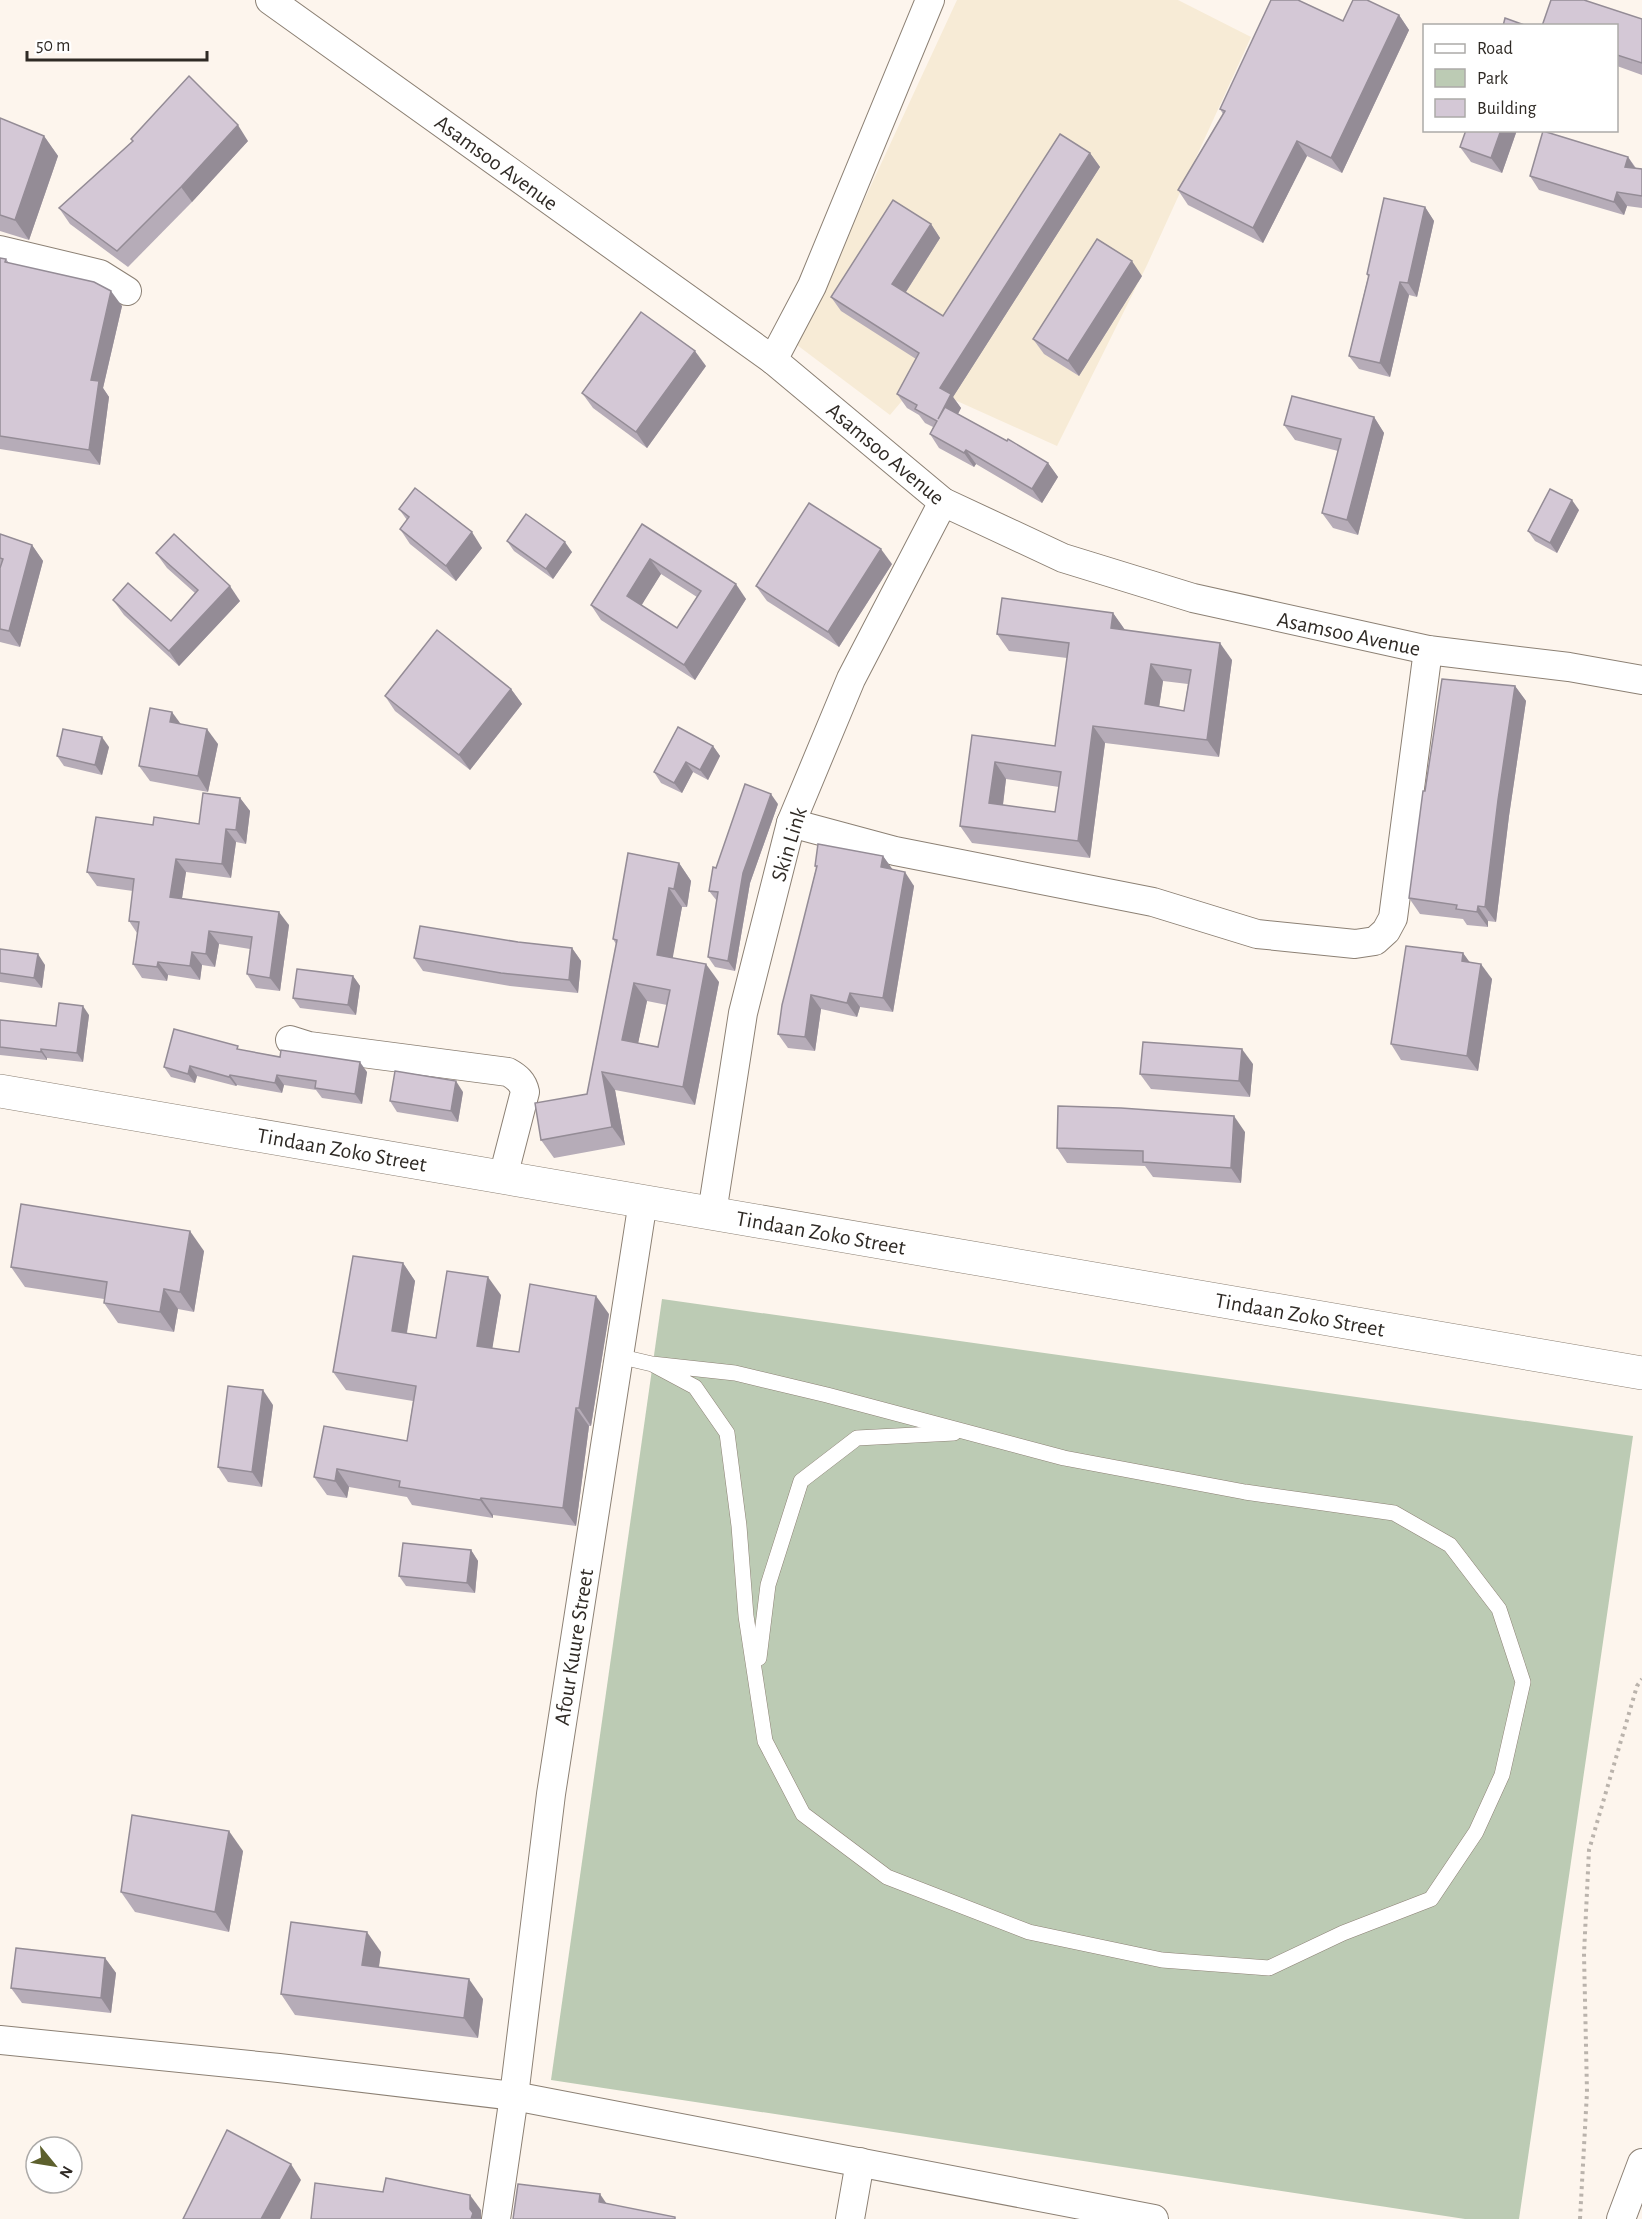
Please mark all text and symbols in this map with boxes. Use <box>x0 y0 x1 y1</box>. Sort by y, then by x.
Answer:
scale bar <box>27 24 207 62</box>
legend <box>1423 24 1618 132</box>
text: 50 m <box>36 37 70 55</box>
text: Road <box>1477 40 1513 58</box>
text: Park <box>1477 70 1509 88</box>
text: Building <box>1477 100 1537 118</box>
street label: Asamsoo Avenue <box>431 111 562 215</box>
street label: Asamsoo Avenue <box>822 398 948 509</box>
street label: Asamsoo Avenue <box>1275 608 1422 660</box>
street label: Skin Link <box>767 805 811 884</box>
street label: Tindaan Zoko Street <box>255 1124 428 1176</box>
street label: Tindaan Zoko Street <box>734 1207 907 1259</box>
street label: Tindaan Zoko Street <box>1213 1289 1386 1341</box>
street label: Afour Kuure Street <box>551 1567 597 1727</box>
north arrow <box>24 2135 84 2195</box>
text: N <box>56 2163 76 2181</box>

